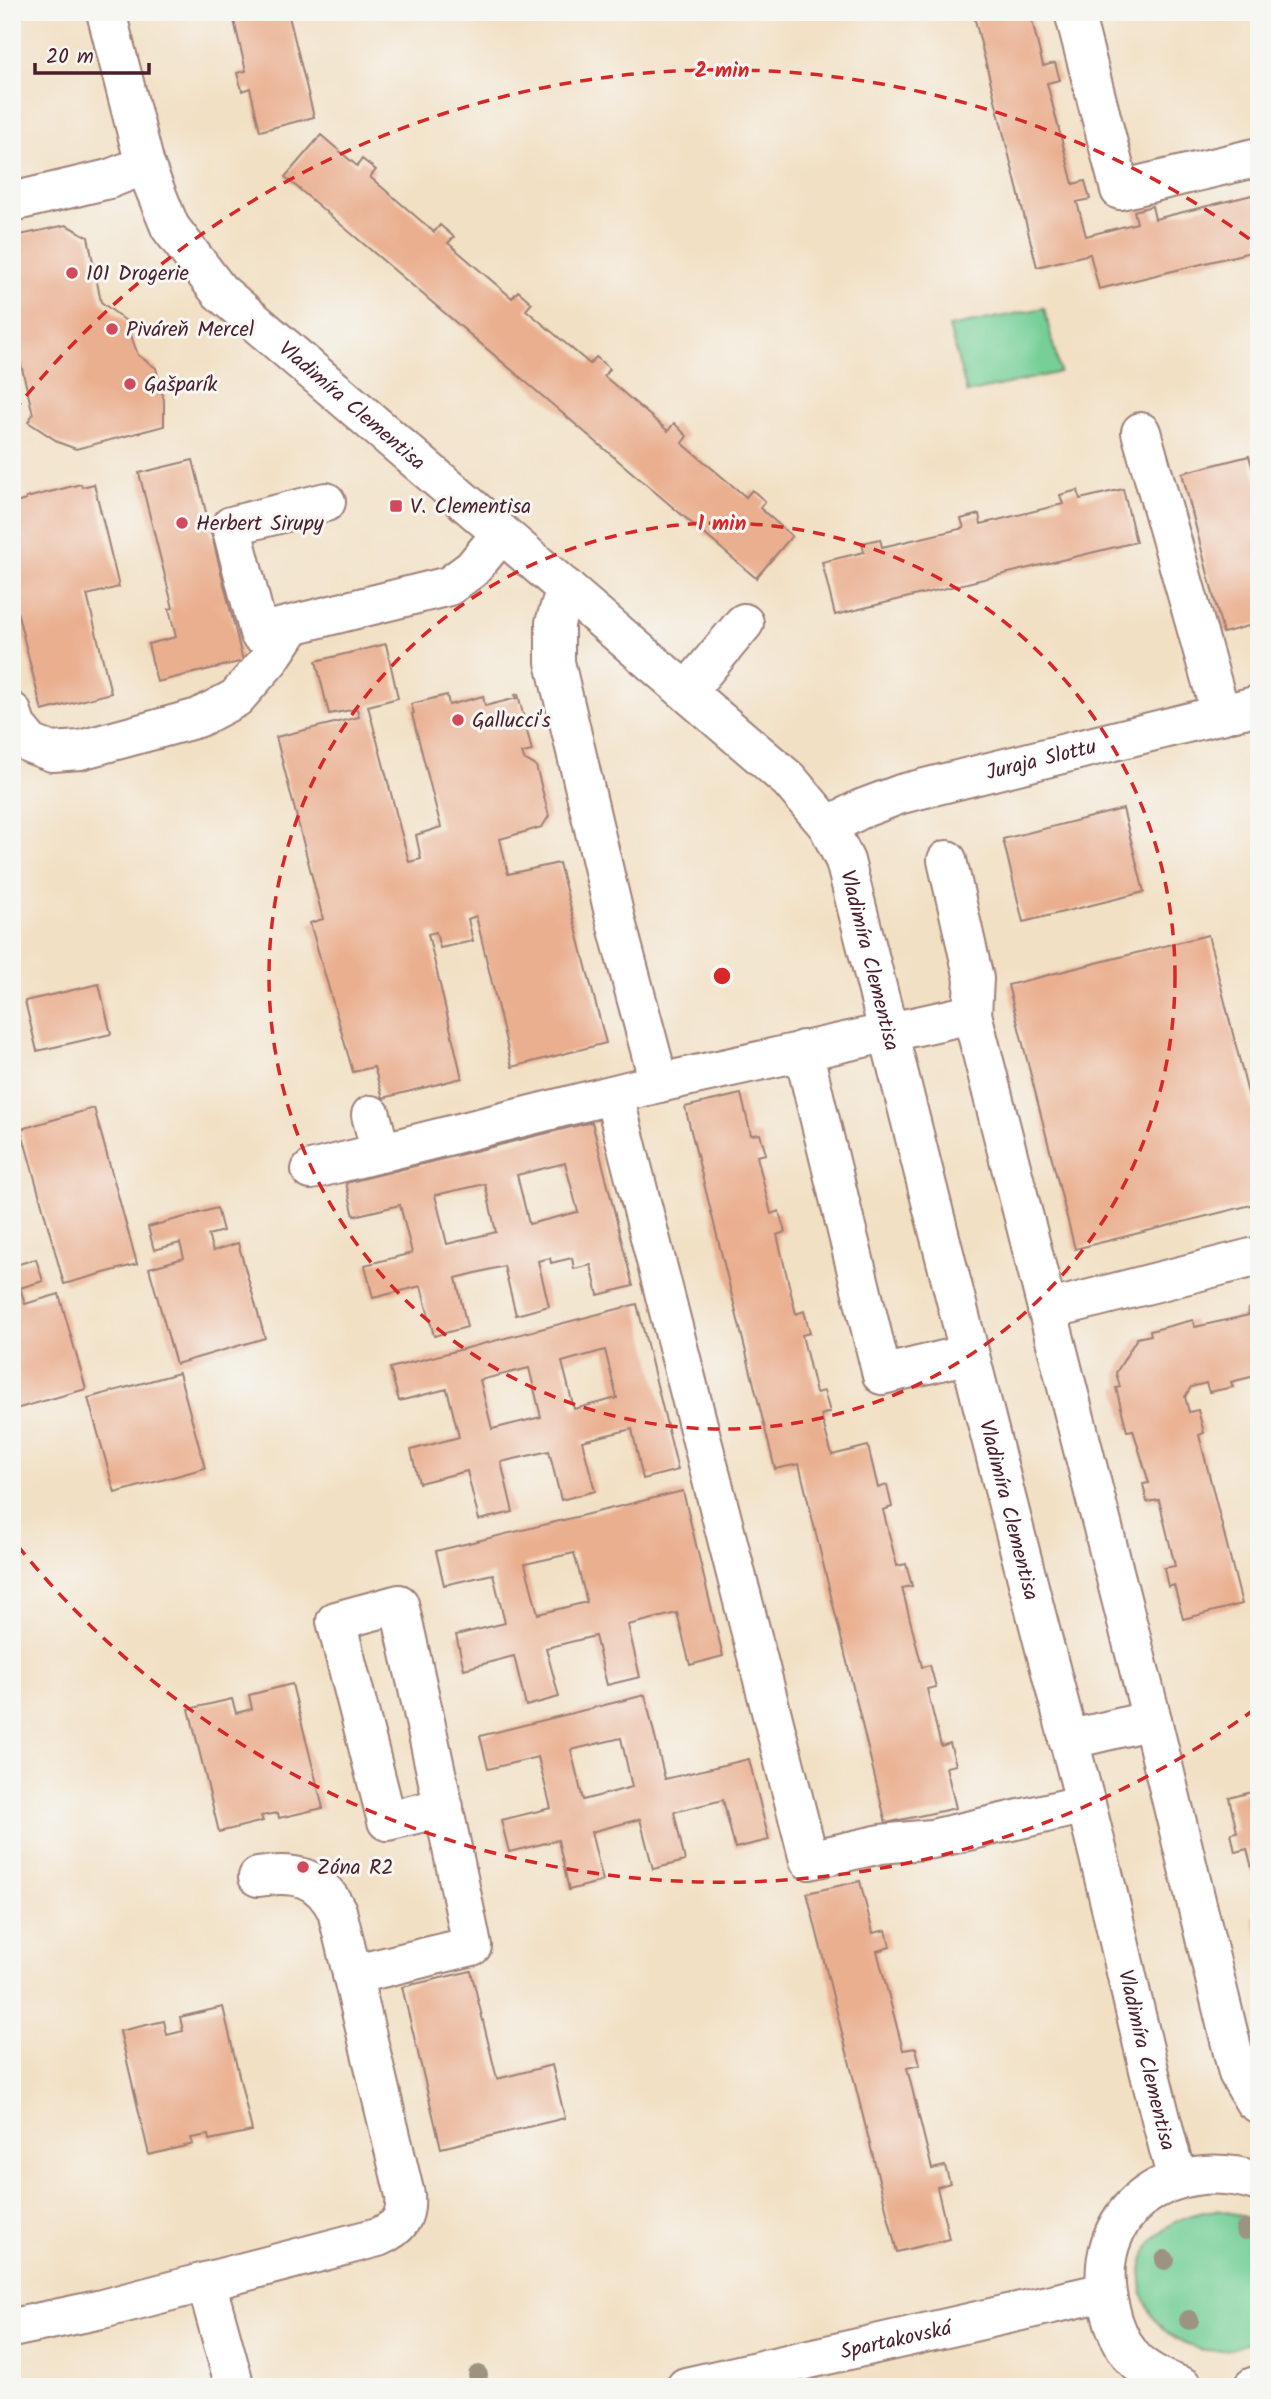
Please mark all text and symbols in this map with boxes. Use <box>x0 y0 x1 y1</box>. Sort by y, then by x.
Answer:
scale bar <box>35 32 149 76</box>
text: 20 m <box>46 41 94 74</box>
text: 2 min <box>695 55 749 88</box>
place label: 101 Drogerie <box>86 258 189 291</box>
marker: 101 Drogerie <box>64 265 80 281</box>
place label: Piváreň Mercel <box>126 314 254 347</box>
marker: Piváreň Mercel <box>104 321 120 337</box>
street label: Vladimíra Clementisa <box>270 334 432 479</box>
place label: Gašparík <box>144 369 217 402</box>
marker: Gašparík <box>122 376 138 392</box>
place label: V. Clementisa <box>410 491 531 524</box>
marker: V. Clementisa <box>388 498 404 514</box>
place label: Herbert Sirupy <box>196 508 324 541</box>
text: 1 min <box>698 508 746 541</box>
marker: Herbert Sirupy <box>174 515 190 531</box>
place label: Gallucci's <box>472 705 551 738</box>
marker: Gallucci's <box>450 712 466 728</box>
street label: Juraja Slottu <box>983 731 1100 790</box>
street label: Vladimíra Clementisa <box>830 867 907 1055</box>
centre of rings <box>710 964 734 988</box>
street label: Vladimíra Clementisa <box>969 1417 1047 1604</box>
place label: Zóna R2 <box>317 1852 393 1885</box>
marker: Zóna R2 <box>295 1859 311 1875</box>
street label: Vladimíra Clementisa <box>1108 1967 1184 2154</box>
street label: Spartakovská <box>837 2312 957 2370</box>

